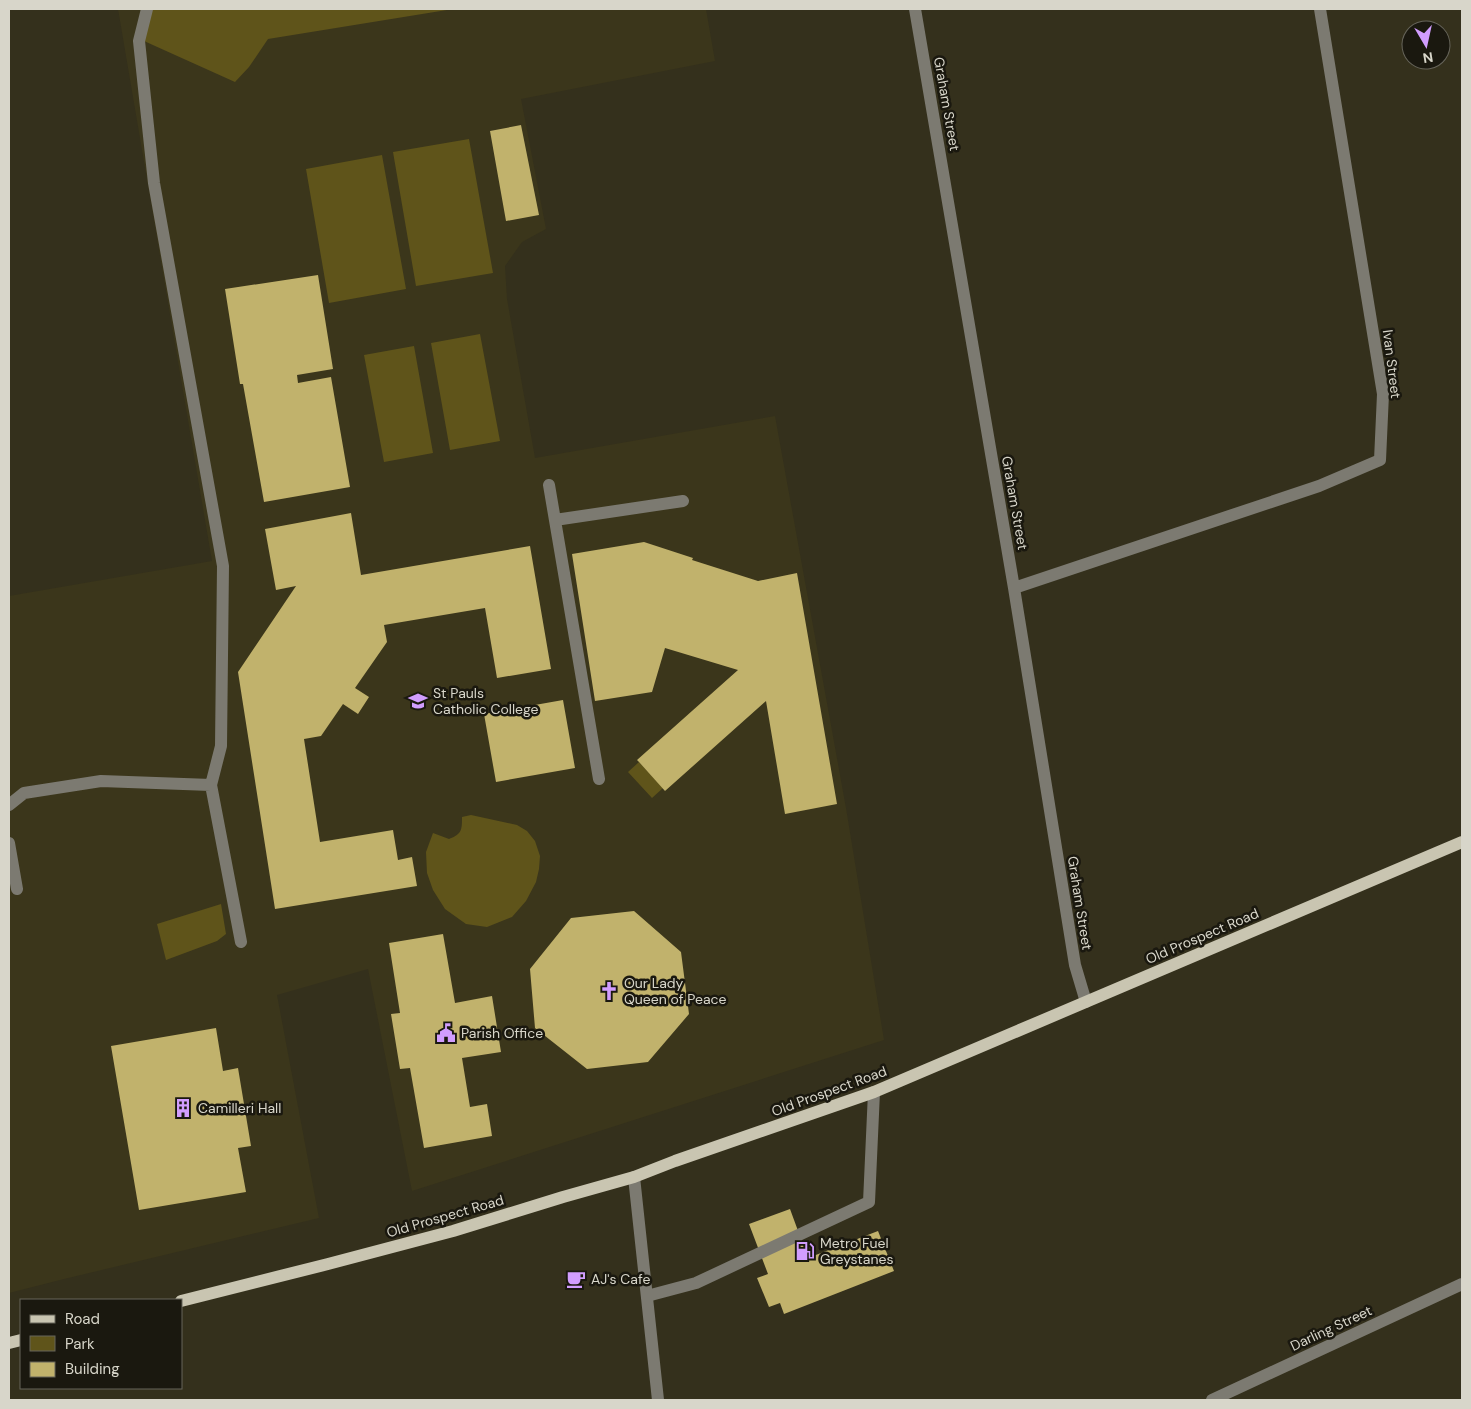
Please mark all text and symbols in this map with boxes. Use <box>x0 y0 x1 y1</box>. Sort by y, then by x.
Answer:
north arrow <box>1401 20 1451 70</box>
text: N <box>1422 48 1434 68</box>
street label: Graham Street <box>930 56 964 152</box>
street label: Ivan Street <box>1379 328 1405 400</box>
street label: Graham Street <box>998 455 1032 551</box>
place label: St Pauls Catholic College <box>433 684 539 718</box>
school or university icon: St Pauls Catholic College <box>407 690 429 712</box>
street label: Graham Street <box>1064 855 1096 951</box>
street label: Old Prospect Road <box>1143 904 1261 968</box>
place label: Our Lady Queen of Peace <box>624 974 727 1008</box>
church icon: Our Lady Queen of Peace <box>598 980 620 1002</box>
public building icon: Parish Office <box>435 1022 457 1044</box>
place label: Parish Office <box>461 1024 543 1042</box>
street label: Old Prospect Road <box>769 1062 889 1120</box>
building icon: Camilleri Hall <box>172 1097 194 1119</box>
place label: Camilleri Hall <box>198 1099 281 1117</box>
street label: Old Prospect Road <box>384 1191 506 1241</box>
place label: Metro Fuel Greystanes <box>820 1234 893 1268</box>
fuel station icon: Metro Fuel Greystanes <box>794 1240 816 1262</box>
cafe icon: AJ's Cafe <box>565 1268 587 1290</box>
place label: AJ's Cafe <box>591 1270 650 1288</box>
legend <box>20 1299 182 1389</box>
street label: Darling Street <box>1287 1301 1375 1355</box>
text: Road <box>65 1309 100 1329</box>
text: Park <box>65 1334 95 1354</box>
text: Building <box>65 1359 120 1379</box>

